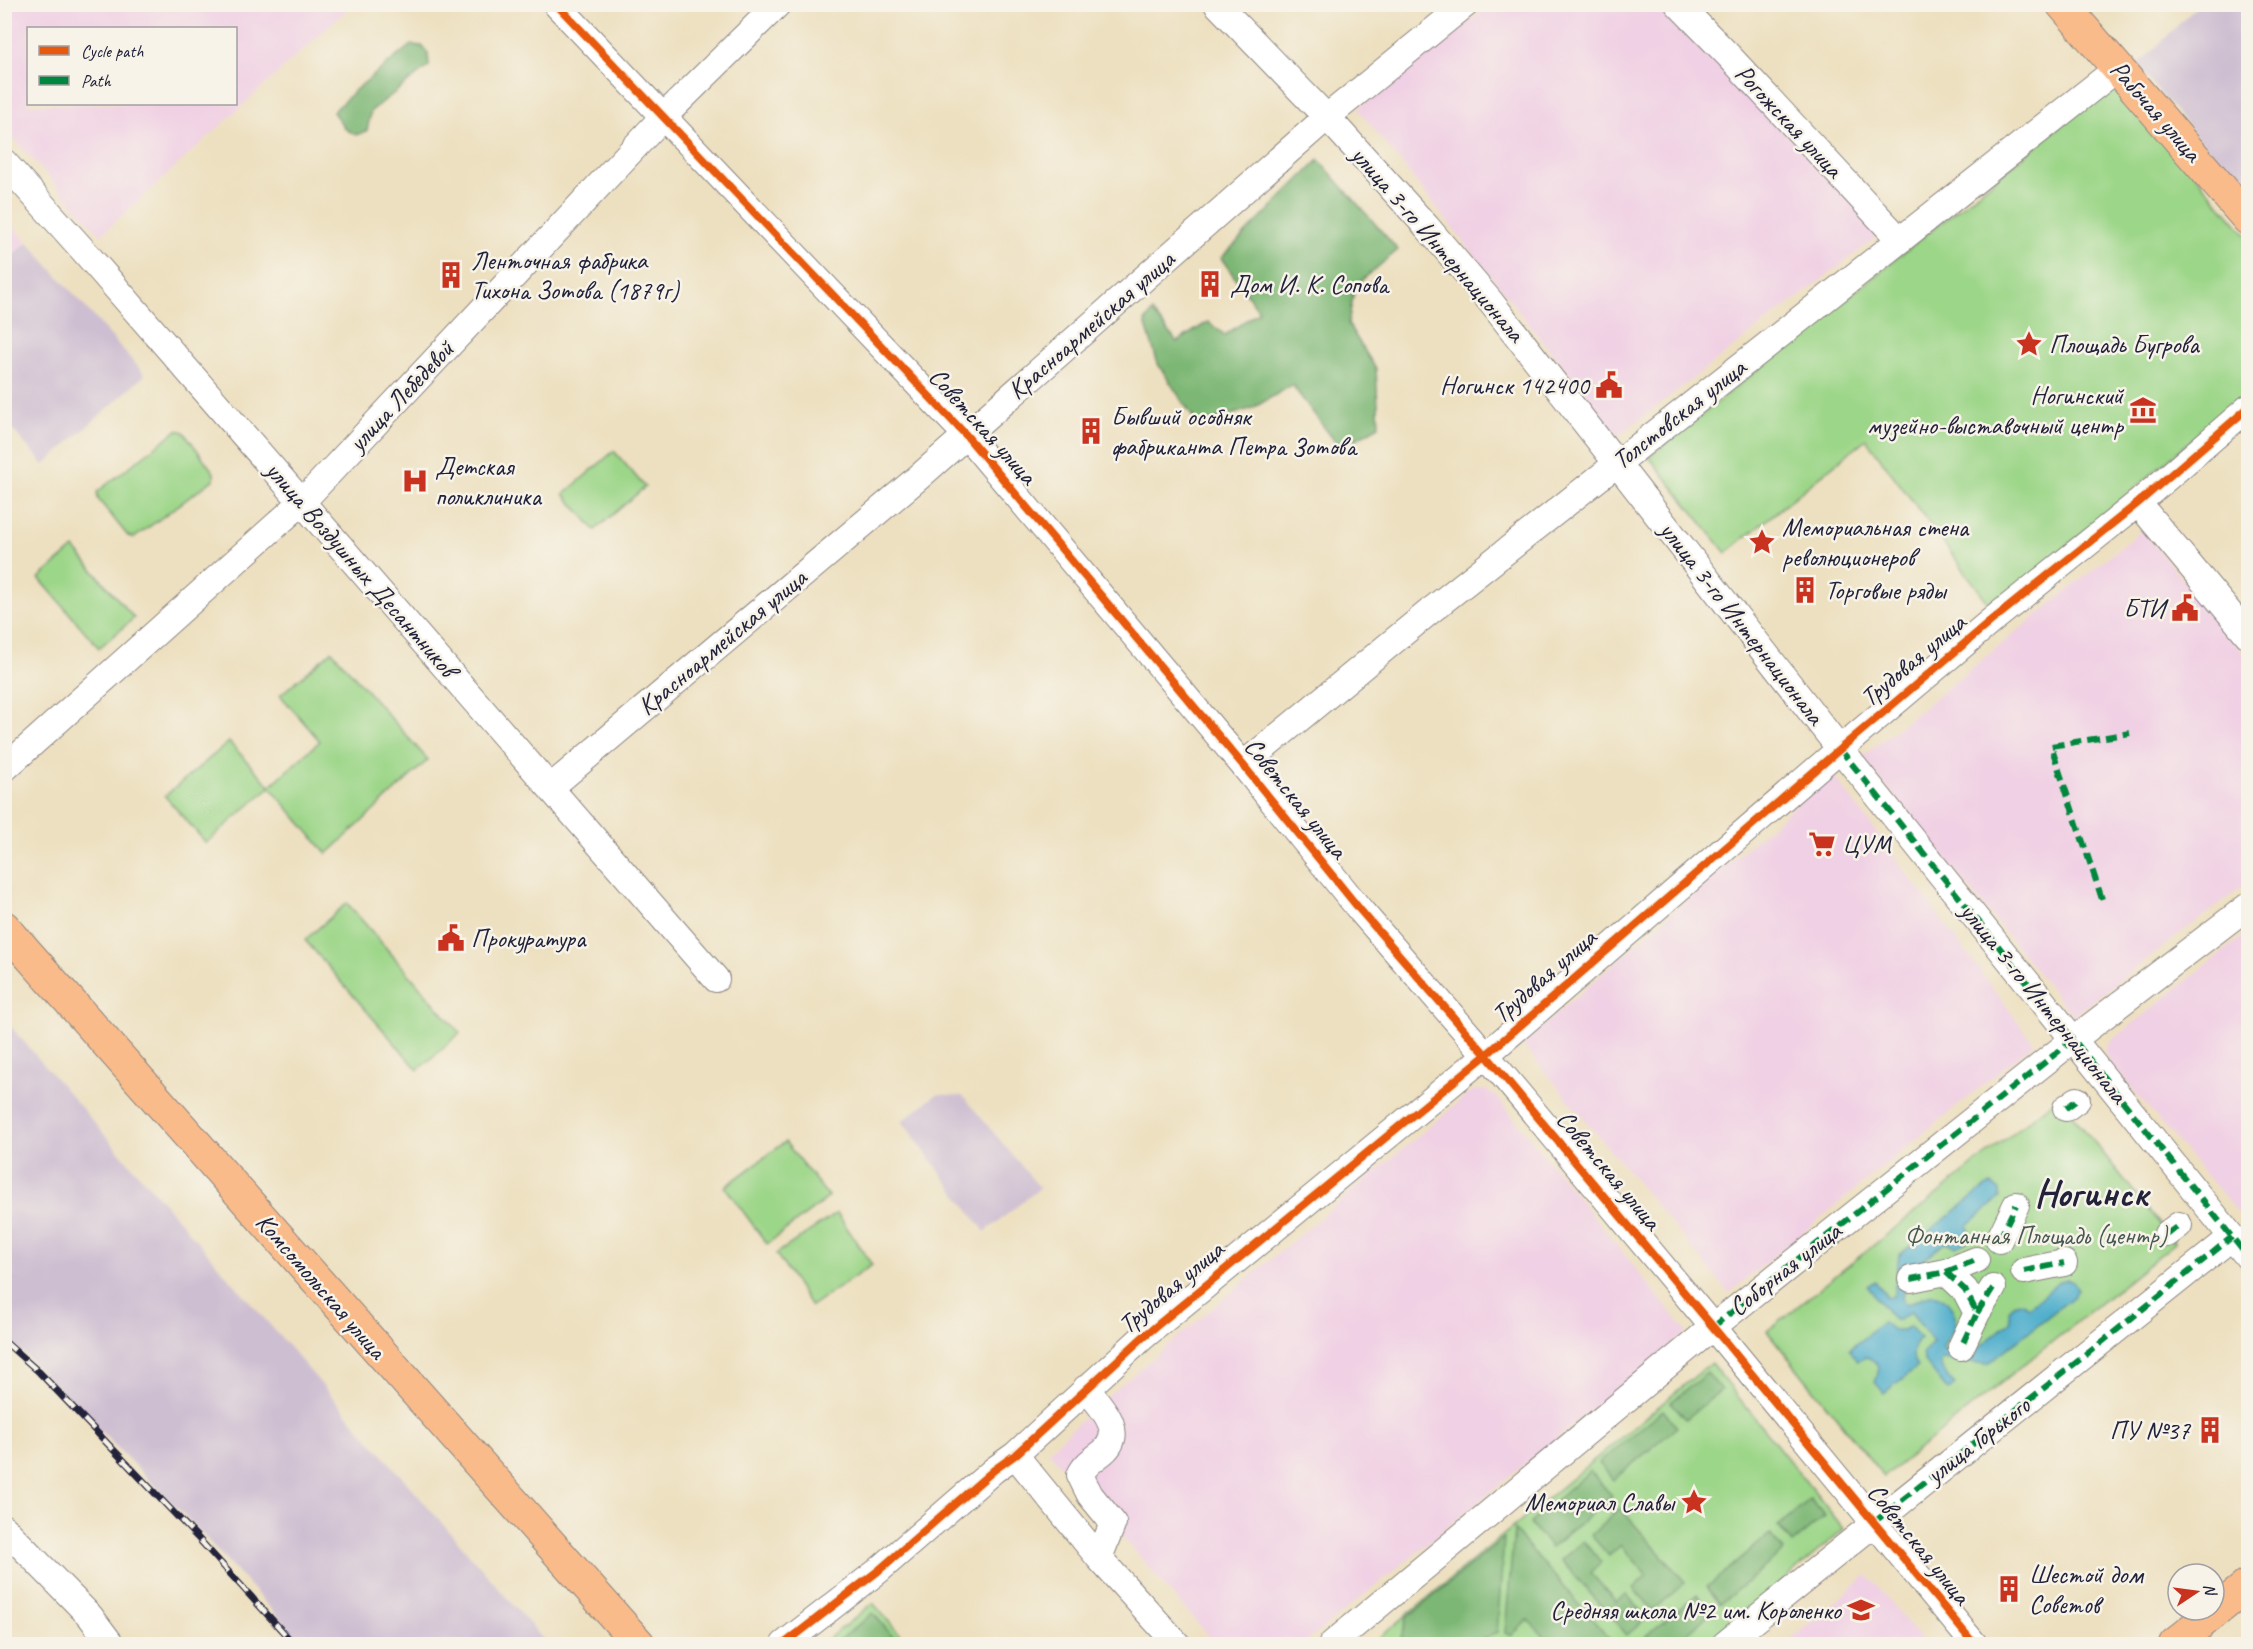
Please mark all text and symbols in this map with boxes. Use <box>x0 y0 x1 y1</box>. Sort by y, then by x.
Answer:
legend <box>27 27 237 105</box>
text: Cycle path <box>81 40 144 62</box>
street label: Рабочая улица <box>2103 53 2210 170</box>
street label: Рогожская улица <box>1728 57 1851 186</box>
text: Path <box>81 70 111 92</box>
street label: улица 3-го Интернационала <box>1343 138 1533 350</box>
street label: Красноармейская улица <box>1001 242 1183 407</box>
place label: Ленточная фабрика Тихона Зотова (1879г) <box>471 244 680 307</box>
building icon: Ленточная фабрика Тихона Зотова (1879г) <box>436 260 466 290</box>
place label: Дом И. К. Сопова <box>1230 268 1390 301</box>
building icon: Дом И. К. Сопова <box>1195 269 1225 299</box>
place label: Площадь Бугрова <box>2049 328 2200 361</box>
place icon: Площадь Бугрова <box>2014 329 2044 359</box>
street label: улица Лебедевой <box>340 332 463 460</box>
street label: Толстовская улица <box>1605 350 1754 477</box>
street label: Советская улица <box>922 360 1045 493</box>
place label: Ногинск 142400 <box>1440 369 1591 402</box>
public building icon: Ногинск 142400 <box>1594 370 1624 400</box>
place label: Ногинский музейно-выставочный центр <box>1867 379 2125 442</box>
museum icon: Ногинский музейно-выставочный центр <box>2128 395 2158 425</box>
place label: Бывший особняк фабриканта Петра Зотова <box>1111 400 1358 463</box>
building icon: Бывший особняк фабриканта Петра Зотова <box>1076 416 1106 446</box>
place label: Детская поликлиника <box>435 450 543 513</box>
street label: улица Воздушных Десантников <box>257 453 468 688</box>
hospital icon: Детская поликлиника <box>400 466 430 496</box>
place label: Мемориальная стена революционеров <box>1782 511 1970 574</box>
street label: улица 3-го Интернационала <box>1651 513 1833 733</box>
place icon: Мемориальная стена революционеров <box>1747 527 1777 557</box>
street label: Красноармейская улица <box>631 561 815 722</box>
place label: Торговые ряды <box>1825 574 1948 607</box>
building icon: Торговые ряды <box>1790 575 1820 605</box>
place label: БТИ <box>2123 592 2170 625</box>
public building icon: БТИ <box>2170 593 2200 623</box>
street label: Трудовая улица <box>1853 605 1974 714</box>
street label: Советская улица <box>1237 731 1356 867</box>
place label: ЦУМ <box>1842 828 1893 861</box>
supermarket icon: ЦУМ <box>1807 829 1837 859</box>
street label: улица 3-го Интернационала <box>1952 894 2136 1111</box>
street label: Трудовая улица <box>1485 920 1604 1030</box>
place label: Прокуратура <box>471 922 587 955</box>
public building icon: Прокуратура <box>436 923 466 953</box>
street label: Советская улица <box>1549 1103 1670 1238</box>
district label: Ногинск <box>2034 1170 2151 1217</box>
street label: Комсомольская улица <box>248 1206 395 1367</box>
street label: Соборная улица <box>1722 1214 1849 1323</box>
park label: Фонтанная Площадь (центр) <box>1905 1219 2169 1252</box>
street label: Трудовая улица <box>1111 1232 1232 1341</box>
street label: улица Горького <box>1918 1388 2038 1492</box>
place label: ПУ №37 <box>2110 1414 2191 1447</box>
building icon: ПУ №37 <box>2195 1415 2225 1445</box>
street label: Советская улица <box>1860 1477 1979 1613</box>
place label: Мемориал Славы <box>1525 1486 1676 1519</box>
place icon: Мемориал Славы <box>1679 1487 1709 1517</box>
place label: Шестой дом Советов <box>2029 1558 2144 1621</box>
north arrow <box>2166 1562 2226 1622</box>
building icon: Шестой дом Советов <box>1994 1574 2024 1604</box>
text: N <box>2199 1582 2221 1599</box>
place label: Средняя школа №2 им. Короленко <box>1550 1594 1843 1627</box>
school or university icon: Средняя школа №2 им. Короленко <box>1846 1595 1876 1625</box>

